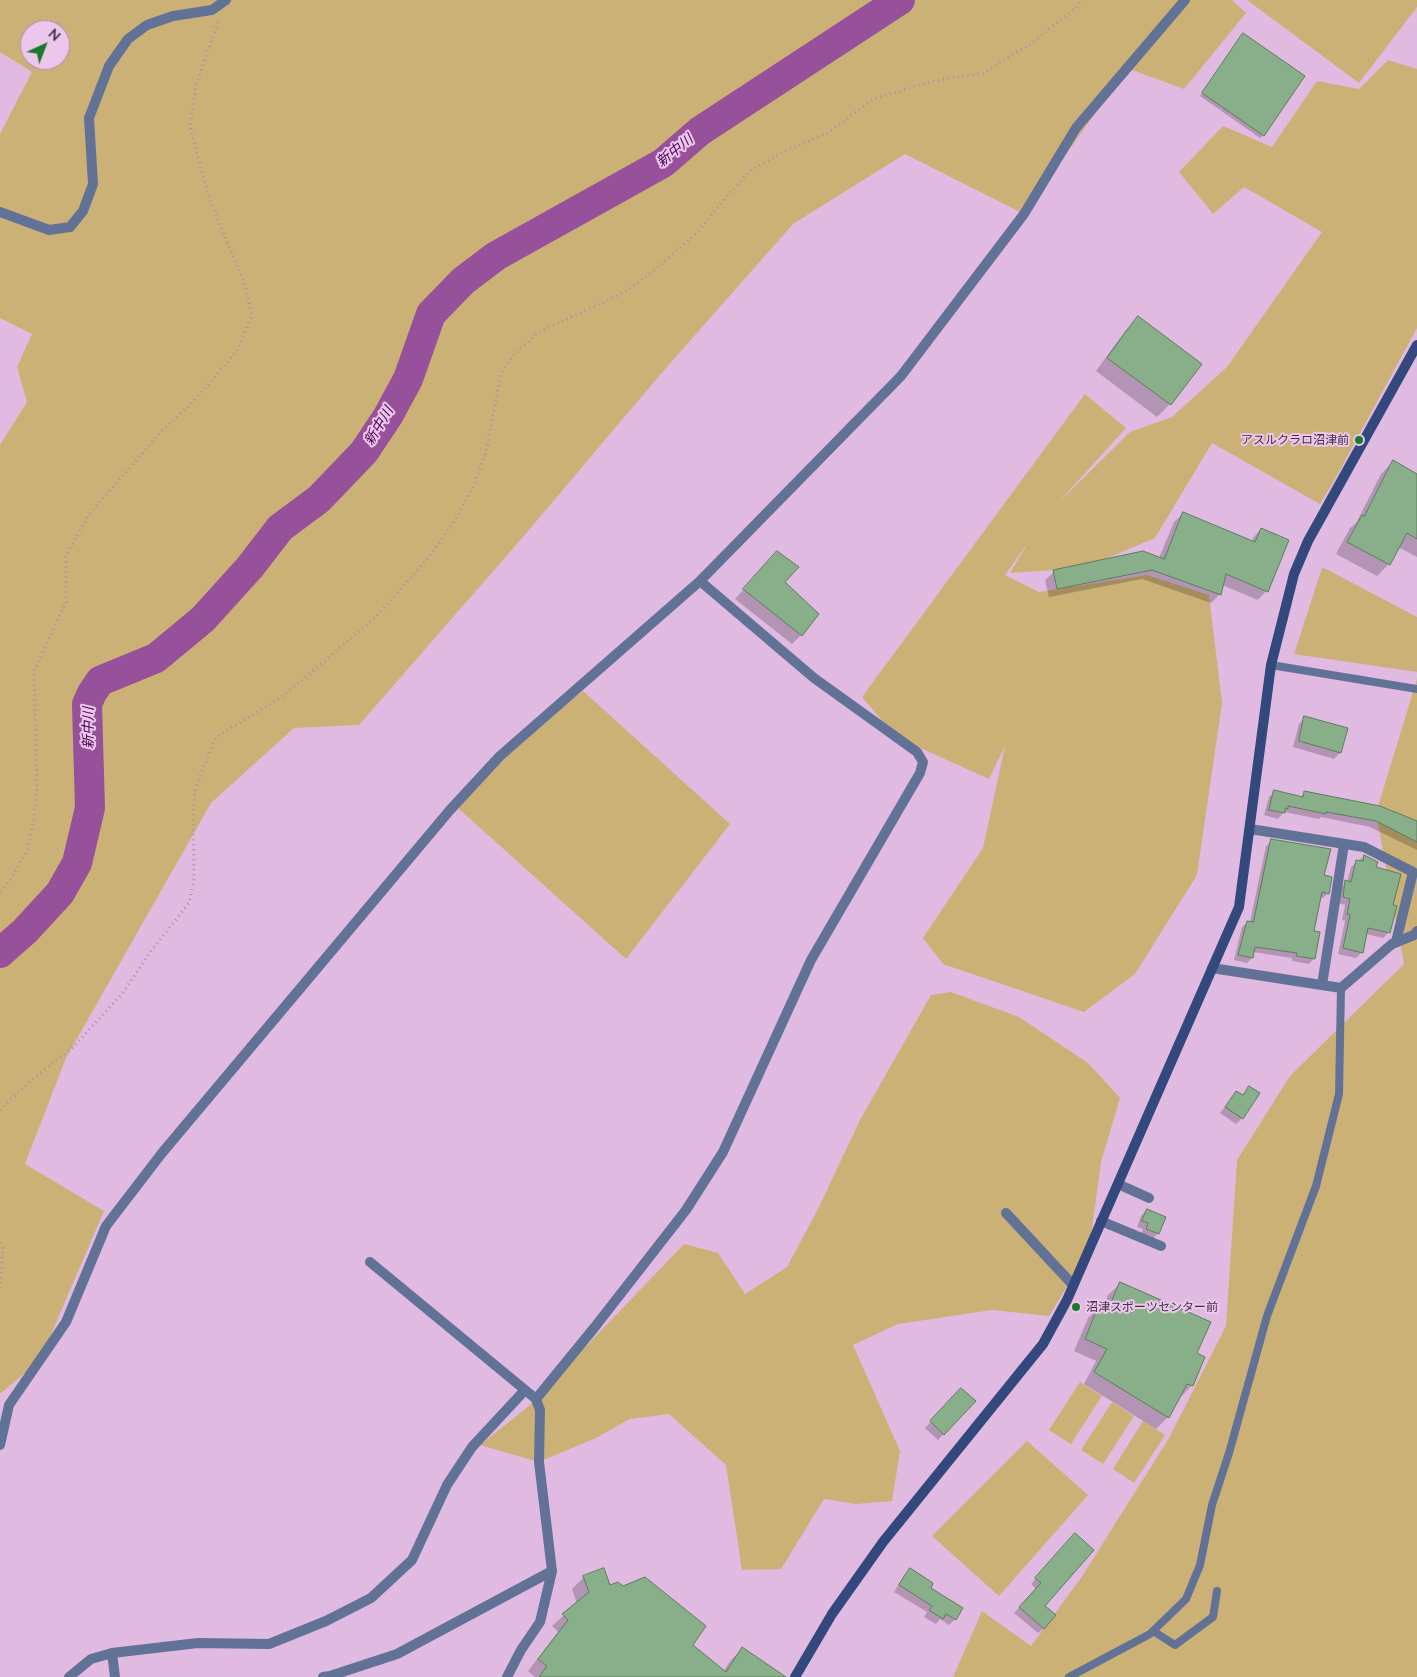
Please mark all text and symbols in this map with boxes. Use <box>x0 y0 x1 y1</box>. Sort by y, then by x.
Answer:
north arrow <box>20 20 70 70</box>
text: N <box>45 25 65 45</box>
water label: 新中川 <box>653 131 697 171</box>
water label: 新中川 <box>361 404 397 448</box>
place label: アスルクラロ沼津前 <box>1241 433 1349 447</box>
marker: アスルクラロ沼津前 <box>1353 434 1365 446</box>
water label: 新中川 <box>81 707 97 749</box>
place label: 沼津スポーツセンター前 <box>1086 1300 1218 1314</box>
marker: 沼津スポーツセンター前 <box>1070 1301 1082 1313</box>

